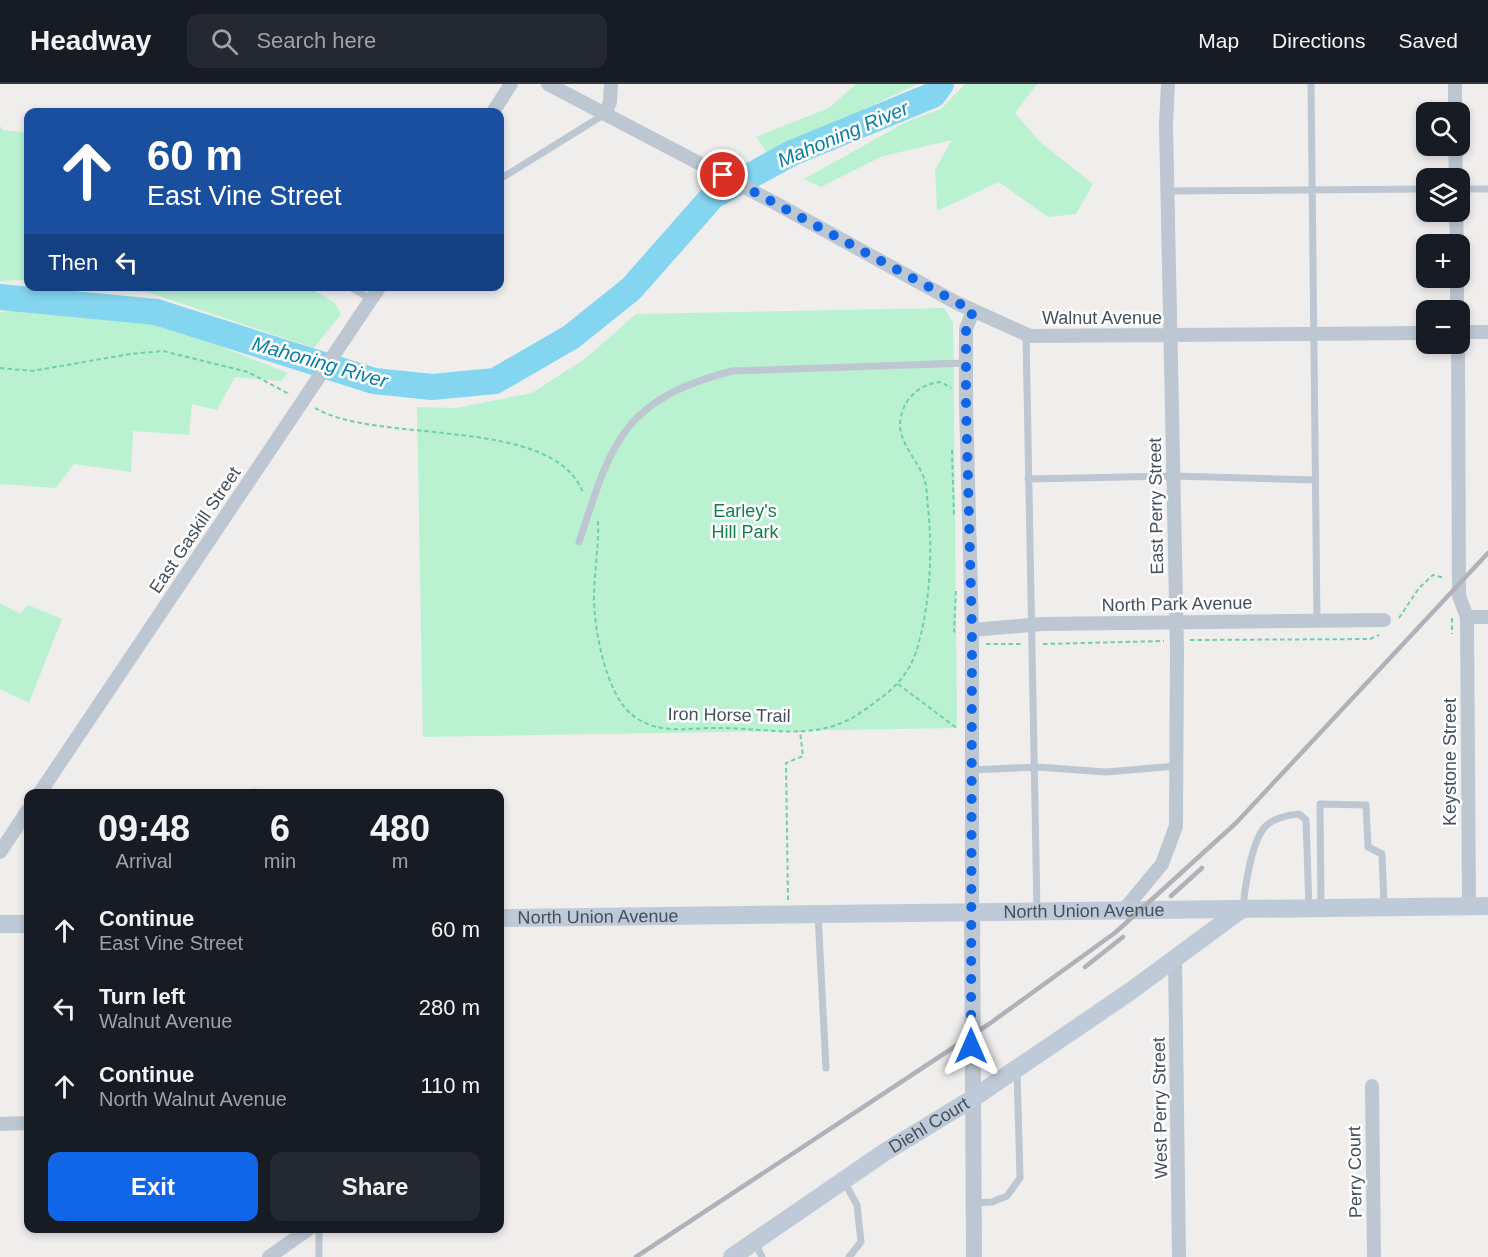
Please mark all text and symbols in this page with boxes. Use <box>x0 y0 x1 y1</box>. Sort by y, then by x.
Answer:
search box <box>187 14 607 68</box>
text: Headway <box>30 25 151 56</box>
icon: search <box>208 25 241 58</box>
text: Search here <box>256 28 376 53</box>
text: Map <box>1198 29 1239 52</box>
text: Directions <box>1272 29 1365 52</box>
text: Saved <box>1398 29 1458 52</box>
water label: Mahoning River <box>774 96 913 171</box>
map controls <box>1416 102 1470 354</box>
button: search <box>1416 102 1470 156</box>
icon: ahead <box>48 132 126 210</box>
text: 60 m <box>147 132 243 179</box>
pin <box>697 149 748 200</box>
icon: arrive <box>706 158 739 191</box>
button: layers <box>1416 168 1470 222</box>
text: East Vine Street <box>147 181 342 211</box>
button: + <box>1416 234 1470 288</box>
icon: left <box>110 246 143 279</box>
text: Then <box>48 250 98 275</box>
button: − <box>1416 300 1470 354</box>
street label: Walnut Avenue <box>1042 308 1162 328</box>
water label: Mahoning River <box>250 332 392 392</box>
street label: East Perry Street <box>1145 437 1167 575</box>
street label: East Gaskill Street <box>145 463 245 597</box>
park label: Earley's Hill Park <box>711 501 780 542</box>
street label: North Park Avenue <box>1101 593 1253 615</box>
street label: Keystone Street <box>1440 698 1460 826</box>
street label: Iron Horse Trail <box>667 704 791 726</box>
text: 09:48 <box>98 808 190 849</box>
text: 6 <box>270 808 290 849</box>
text: 480 <box>370 808 430 849</box>
text: Arrival <box>116 850 172 872</box>
text: min <box>264 850 296 872</box>
text: m <box>392 850 408 872</box>
street label: North Union Avenue <box>1003 900 1165 922</box>
text: Continue <box>99 906 194 931</box>
street label: North Union Avenue <box>517 906 679 928</box>
icon: ahead <box>48 914 81 947</box>
text: 60 m <box>431 917 480 942</box>
text: East Vine Street <box>99 932 243 954</box>
text: Turn left <box>99 984 185 1009</box>
icon: left <box>48 992 81 1025</box>
text: 280 m <box>419 995 480 1020</box>
text: Walnut Avenue <box>99 1010 232 1032</box>
position arrow <box>939 1014 1003 1078</box>
street label: West Perry Street <box>1149 1037 1171 1179</box>
text: Continue <box>99 1062 194 1087</box>
icon: ahead <box>48 1070 81 1103</box>
text: 110 m <box>420 1073 480 1098</box>
text: North Walnut Avenue <box>99 1088 287 1110</box>
street label: Diehl Court <box>885 1093 973 1157</box>
street label: Perry Court <box>1344 1126 1366 1218</box>
button: Exit <box>48 1152 258 1221</box>
button: Share <box>270 1152 480 1221</box>

